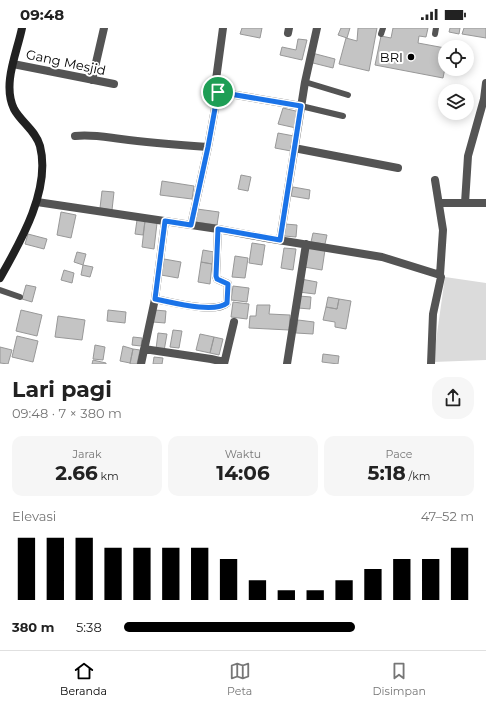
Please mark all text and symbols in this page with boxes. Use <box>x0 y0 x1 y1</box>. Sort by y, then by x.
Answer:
text: 09:48 <box>20 5 64 24</box>
map controls <box>438 40 474 120</box>
button: locate <box>438 40 474 76</box>
street label: Gang Mesjid <box>25 46 107 78</box>
place label: BRI <box>380 49 403 65</box>
marker: BRI <box>406 52 416 62</box>
pin <box>201 75 235 109</box>
icon: arrive <box>207 81 229 103</box>
button: layers <box>438 84 474 120</box>
text: Lari pagi <box>12 376 112 403</box>
button: share <box>432 377 474 419</box>
text: 09:48 · 7 × 380 m <box>12 405 122 421</box>
text: Jarak <box>72 447 102 461</box>
text: Waktu <box>225 447 261 461</box>
text: Pace <box>386 447 412 461</box>
text: 2.66 <box>55 461 98 485</box>
text: 14:06 <box>216 461 270 485</box>
text: 5:18 <box>368 461 406 485</box>
text: km <box>98 469 119 483</box>
text: /km <box>406 469 430 483</box>
text: Elevasi <box>12 508 56 524</box>
text: 47–52 m <box>421 508 474 524</box>
text: 380 m <box>12 619 54 635</box>
text: 5:38 <box>76 619 102 635</box>
tab: Beranda <box>60 660 107 698</box>
tab: Peta <box>227 660 252 698</box>
tab: Disimpan <box>372 660 426 698</box>

